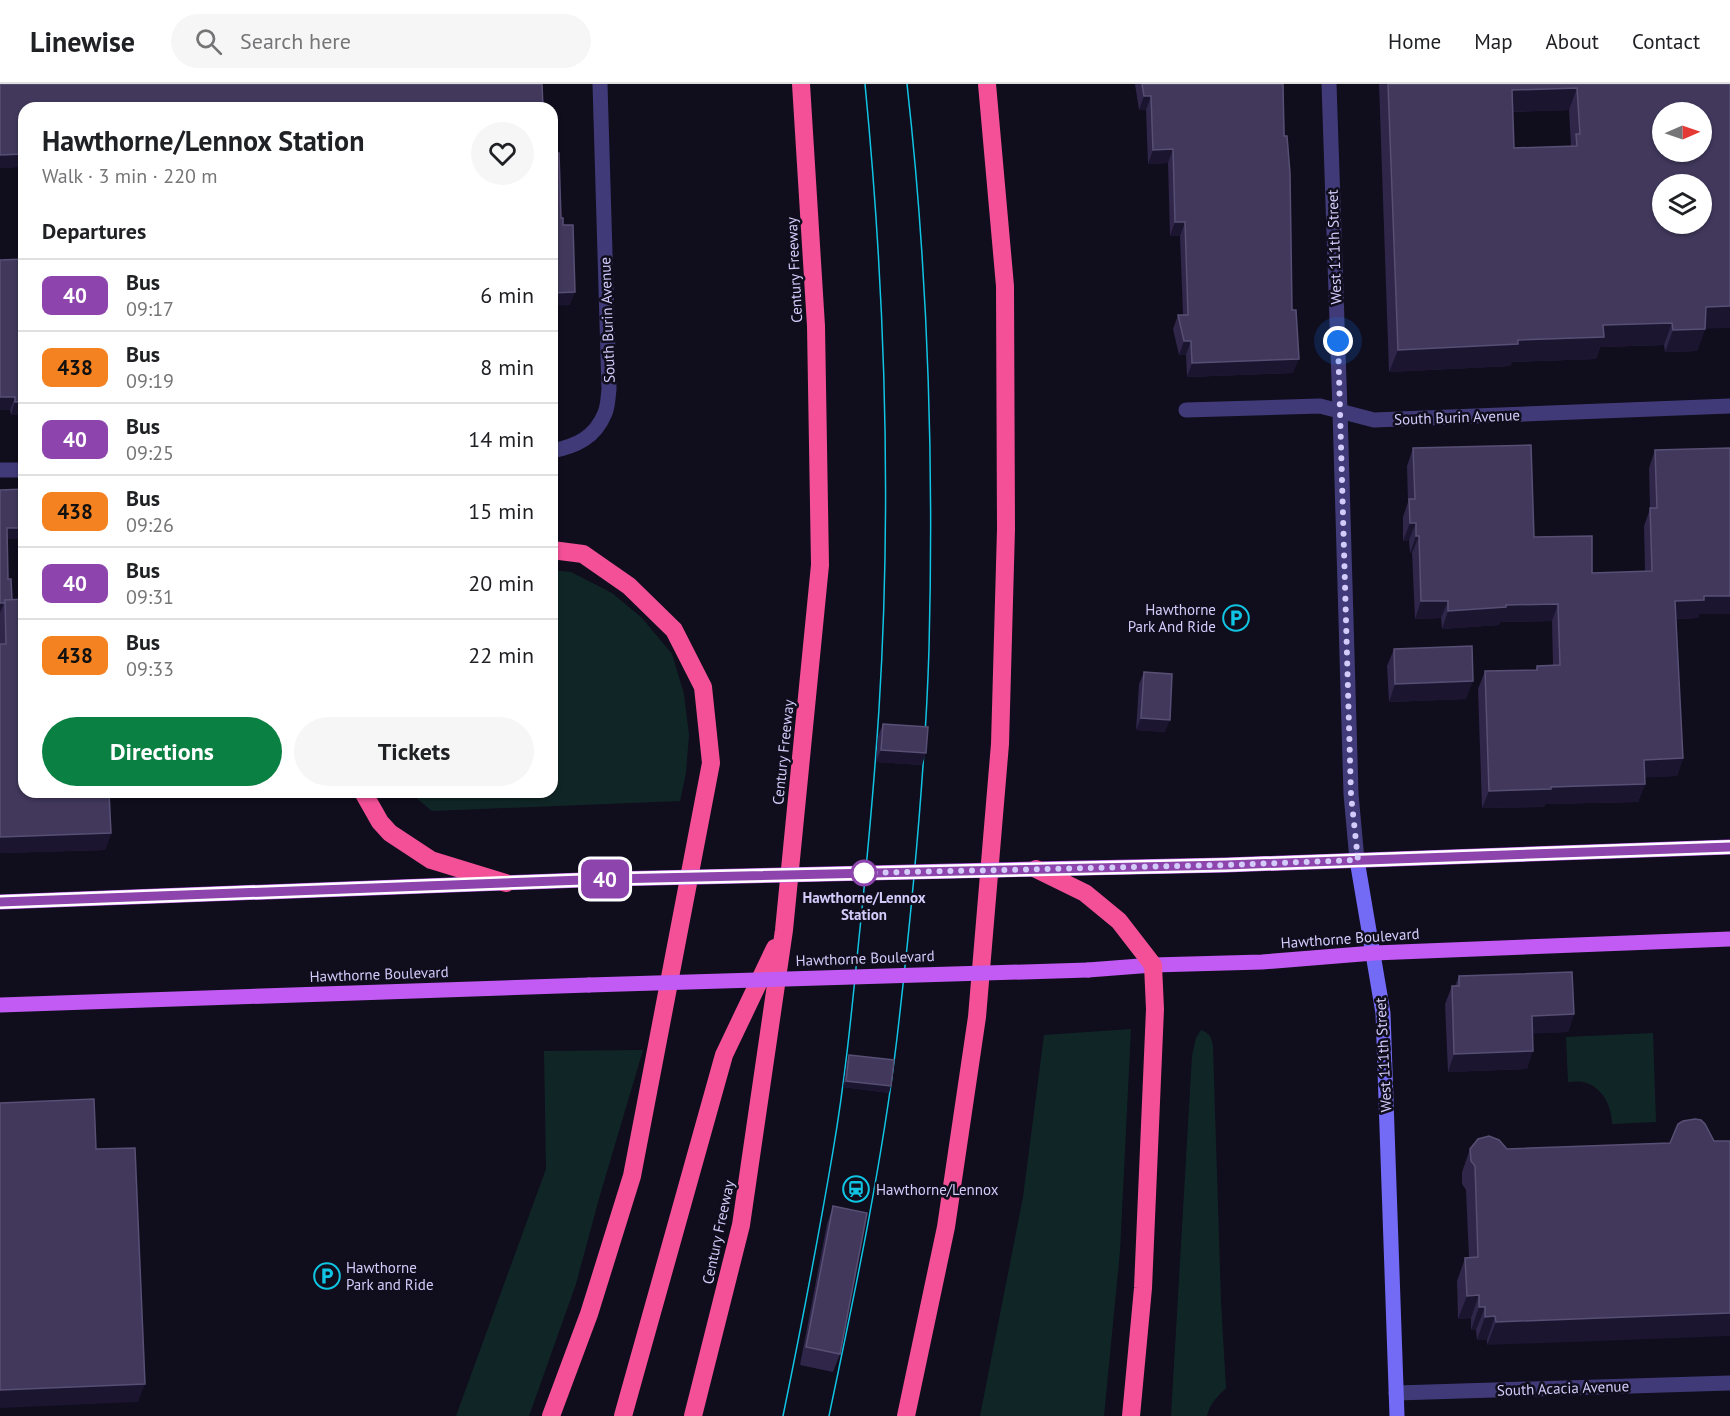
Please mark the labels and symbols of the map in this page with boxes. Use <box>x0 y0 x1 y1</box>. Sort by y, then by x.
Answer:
north arrow <box>1652 102 1712 162</box>
street label: West 111th Street <box>1322 189 1346 305</box>
street label: Century Freeway <box>782 217 806 323</box>
street label: South Burin Avenue <box>595 257 619 383</box>
your location <box>1323 326 1353 356</box>
street label: South Burin Avenue <box>1394 405 1520 429</box>
place label: Hawthorne Park And Ride <box>1128 600 1216 636</box>
parking icon: Hawthorne Park And Ride <box>1221 603 1251 633</box>
street label: Century Freeway <box>768 698 798 806</box>
line badge: 40 <box>578 860 632 898</box>
marker: Hawthorne/Lennox Station <box>851 860 877 886</box>
place label: Hawthorne/Lennox Station <box>802 888 926 924</box>
street label: Hawthorne Boulevard <box>1280 924 1420 952</box>
street label: Hawthorne Boulevard <box>795 946 935 970</box>
street label: Hawthorne Boulevard <box>309 962 449 986</box>
street label: West 111th Street <box>1371 997 1395 1113</box>
station icon: Hawthorne/Lennox <box>841 1174 871 1204</box>
street label: Century Freeway <box>698 1178 738 1286</box>
place label: Hawthorne/Lennox <box>876 1180 999 1199</box>
place label: Hawthorne Park and Ride <box>346 1258 434 1294</box>
parking icon: Hawthorne Park and Ride <box>312 1261 342 1291</box>
street label: South Acacia Avenue <box>1497 1376 1629 1400</box>

